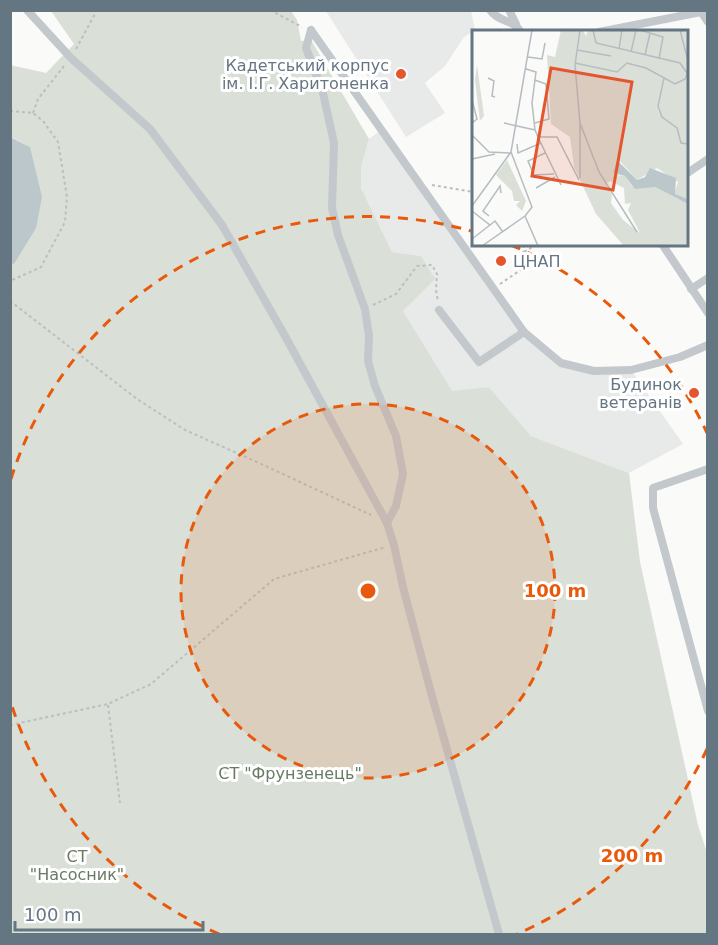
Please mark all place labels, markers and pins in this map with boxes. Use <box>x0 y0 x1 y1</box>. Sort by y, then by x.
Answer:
place label: Кадетський корпус ім. І.Г. Харитоненка <box>222 56 389 93</box>
marker: Кадетський корпус ім. І.Г. Харитоненка <box>394 67 408 81</box>
place label: ЦНАП <box>513 252 560 271</box>
marker: ЦНАП <box>494 254 508 268</box>
place label: Будинок ветеранів <box>599 375 682 412</box>
marker: Будинок ветеранів <box>687 386 701 400</box>
centre of rings <box>358 581 378 601</box>

